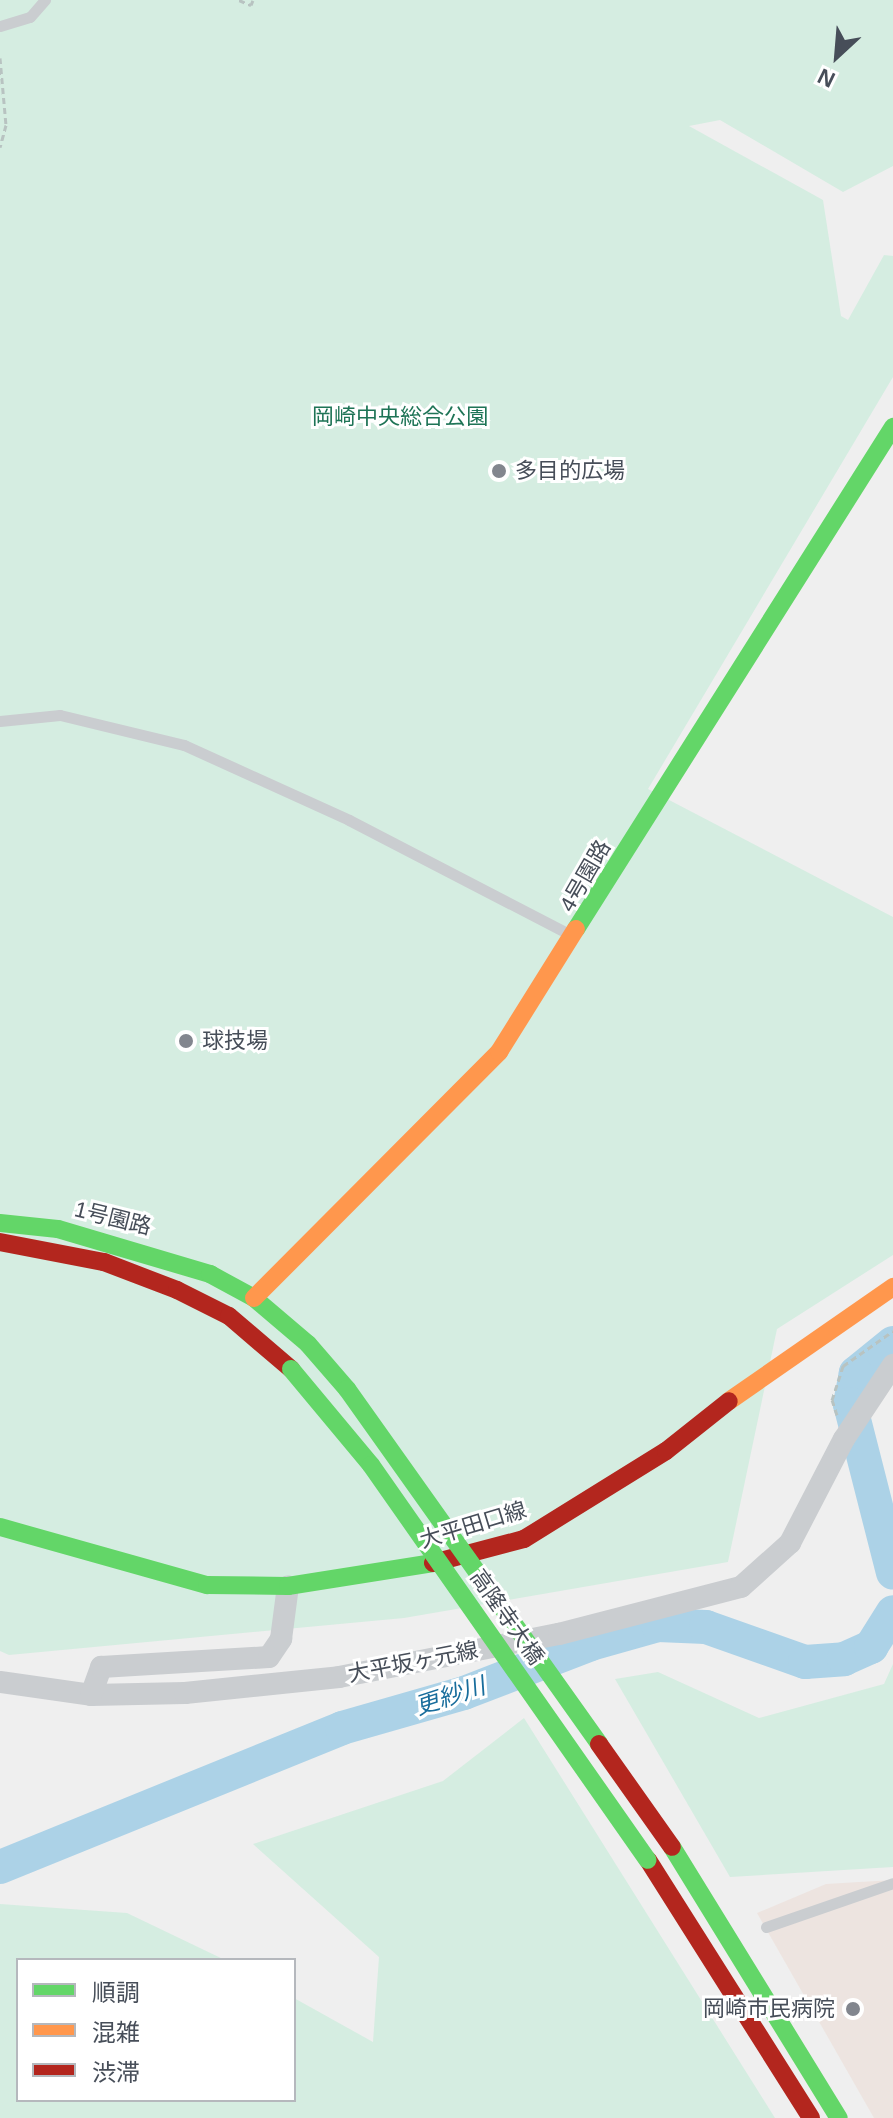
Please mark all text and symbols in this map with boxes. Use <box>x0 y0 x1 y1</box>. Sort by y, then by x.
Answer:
north arrow <box>797 16 877 96</box>
text: N <box>814 63 839 93</box>
park label: 岡崎中央総合公園 <box>312 404 488 430</box>
place label: 多目的広場 <box>515 458 625 484</box>
marker: 多目的広場 <box>490 462 508 480</box>
street label: 4号園路 <box>554 836 616 916</box>
place label: 球技場 <box>202 1028 268 1054</box>
marker: 球技場 <box>177 1032 195 1050</box>
street label: 1号園路 <box>72 1196 154 1240</box>
street label: 大平田口線 <box>417 1496 529 1554</box>
street label: 高隆寺大橋 <box>465 1564 549 1670</box>
street label: 大平坂ヶ元線 <box>346 1636 480 1688</box>
water label: 更紗川 <box>411 1671 489 1721</box>
legend <box>16 1958 296 2102</box>
text: 順調 <box>92 1979 140 2006</box>
place label: 岡崎市民病院 <box>703 1996 835 2022</box>
marker: 岡崎市民病院 <box>842 1998 864 2020</box>
text: 混雑 <box>92 2019 140 2046</box>
text: 渋滞 <box>92 2059 140 2086</box>

